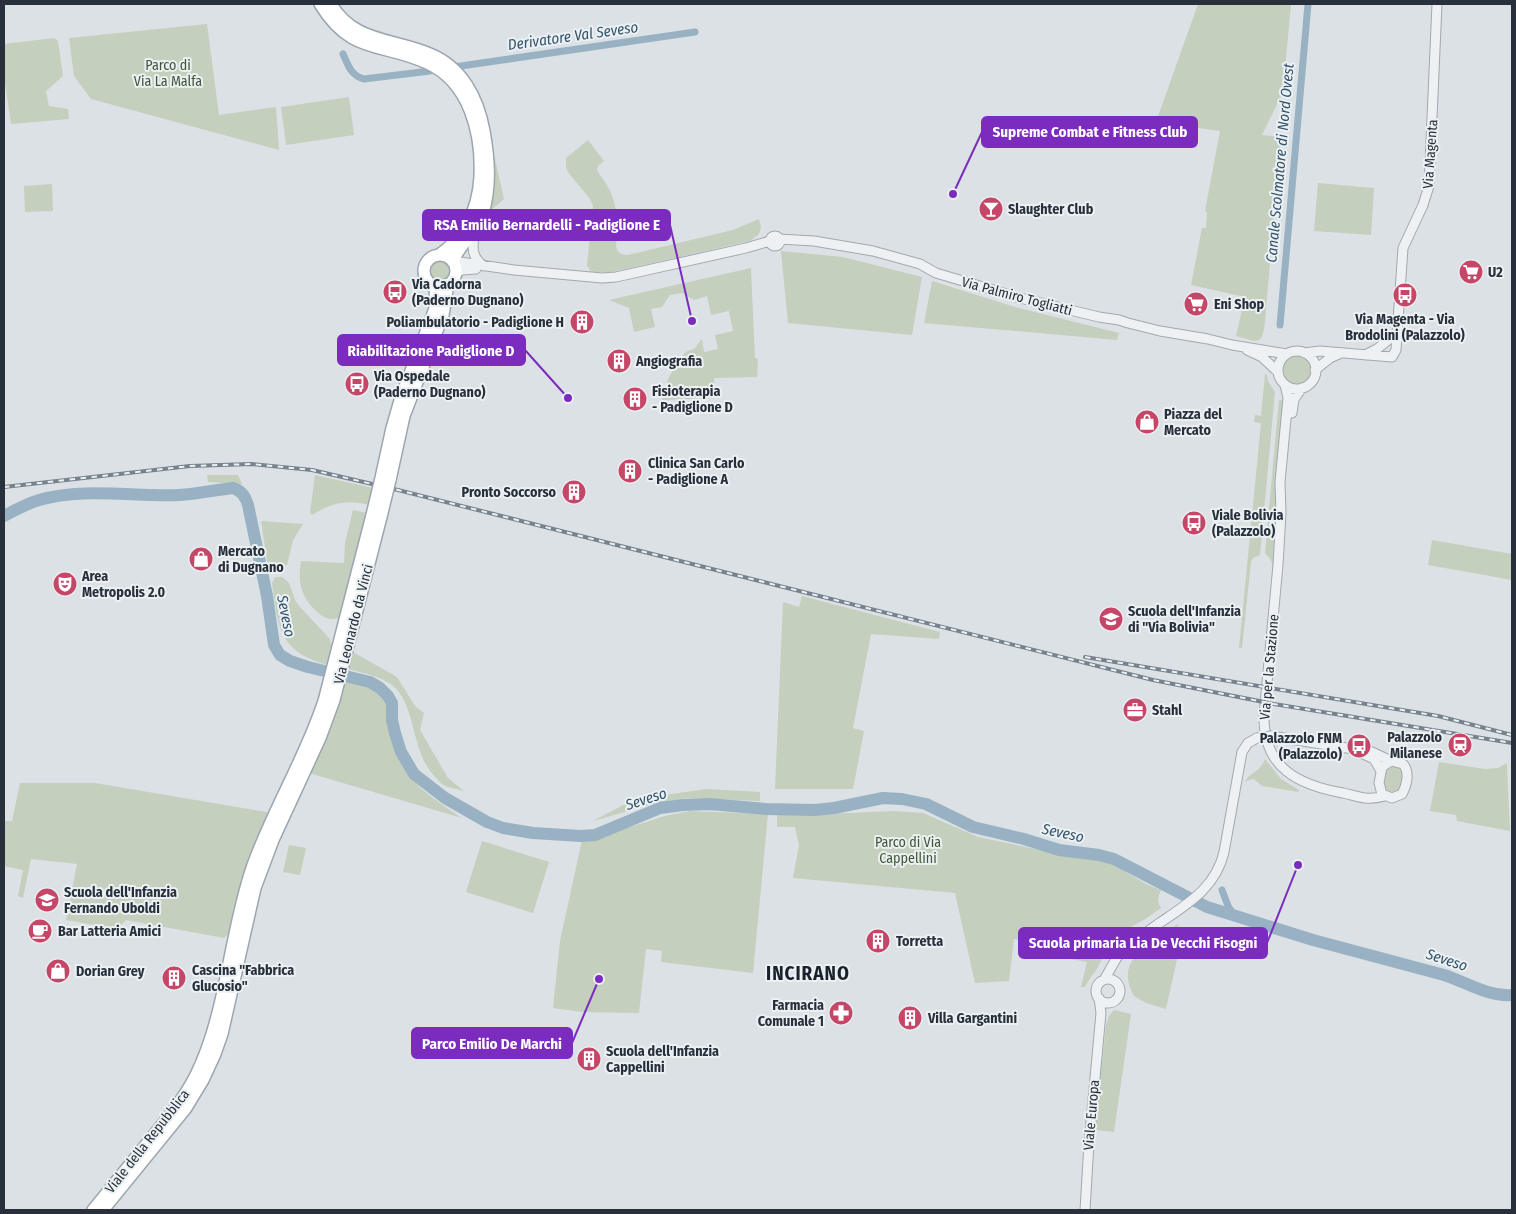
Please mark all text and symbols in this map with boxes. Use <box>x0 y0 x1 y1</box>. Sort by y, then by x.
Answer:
water label: Derivatore Val Seveso <box>507 18 640 54</box>
park label: Parco di Via La Malfa <box>134 57 202 90</box>
water label: Canale Scolmatore di Nord Ovest <box>1262 62 1298 263</box>
callout: Supreme Combat e Fitness Club <box>982 117 1197 147</box>
street label: Via Magenta <box>1420 119 1441 189</box>
text: Supreme Combat e Fitness Club <box>993 123 1187 141</box>
bar icon: Slaughter Club <box>978 196 1004 222</box>
place label: Slaughter Club <box>1008 201 1094 218</box>
callout: RSA Emilio Bernardelli - Padiglione E <box>423 210 670 240</box>
text: RSA Emilio Bernardelli - Padiglione E <box>434 216 660 234</box>
supermarket icon: U2 <box>1458 259 1484 285</box>
place label: U2 <box>1488 264 1503 281</box>
street label: Via Palmiro Togliatti <box>960 274 1074 319</box>
place label: Via Cadorna (Paderno Dugnano) <box>411 276 524 309</box>
bus stop icon: Via Cadorna (Paderno Dugnano) <box>382 279 408 305</box>
bus stop icon: Via Magenta - Via Brodolini (Palazzolo) <box>1392 282 1418 308</box>
supermarket icon: Eni Shop <box>1183 291 1209 317</box>
place label: Eni Shop <box>1214 296 1264 313</box>
building icon: Poliambulatorio - Padiglione H <box>569 309 595 335</box>
place label: Via Magenta - Via Brodolini (Palazzolo) <box>1345 311 1465 344</box>
place label: Poliambulatorio - Padiglione H <box>386 314 564 331</box>
callout: Riabilitazione Padiglione D <box>338 335 525 365</box>
text: Riabilitazione Padiglione D <box>347 342 515 360</box>
building icon: Angiografia <box>606 348 632 374</box>
place label: Angiografia <box>635 353 702 370</box>
place label: Via Ospedale (Paderno Dugnano) <box>373 368 486 401</box>
bus stop icon: Via Ospedale (Paderno Dugnano) <box>344 371 370 397</box>
place label: Fisioterapia - Padiglione D <box>652 383 733 416</box>
building icon: Fisioterapia - Padiglione D <box>622 386 648 412</box>
place label: Piazza del Mercato <box>1164 406 1222 439</box>
shop icon: Piazza del Mercato <box>1134 409 1160 435</box>
place label: Clinica San Carlo - Padiglione A <box>648 455 745 488</box>
building icon: Clinica San Carlo - Padiglione A <box>617 458 643 484</box>
building icon: Pronto Soccorso <box>561 479 587 505</box>
place label: Pronto Soccorso <box>462 484 557 501</box>
place label: Viale Bolivia (Palazzolo) <box>1211 507 1284 540</box>
bus stop icon: Viale Bolivia (Palazzolo) <box>1181 510 1207 536</box>
place label: Mercato di Dugnano <box>218 543 284 576</box>
shop icon: Mercato di Dugnano <box>188 546 214 572</box>
street label: Via Leonardo da Vinci <box>330 562 377 686</box>
place label: Area Metropolis 2.0 <box>81 568 165 601</box>
theatre icon: Area Metropolis 2.0 <box>52 571 78 597</box>
water label: Seveso <box>273 593 299 639</box>
place label: Scuola dell'Infanzia di "Via Bolivia" <box>1128 603 1241 636</box>
school or university icon: Scuola dell'Infanzia di "Via Bolivia" <box>1098 606 1124 632</box>
street label: Via per la Stazione <box>1256 613 1283 721</box>
office icon: Stahl <box>1122 697 1148 723</box>
place label: Stahl <box>1152 702 1182 719</box>
place label: Palazzolo Milanese <box>1387 729 1443 762</box>
place label: Palazzolo FNM (Palazzolo) <box>1260 730 1342 763</box>
station icon: Palazzolo Milanese <box>1447 732 1473 758</box>
bus stop icon: Palazzolo FNM (Palazzolo) <box>1346 733 1372 759</box>
water label: Seveso <box>622 784 669 814</box>
water label: Seveso <box>1039 820 1086 846</box>
park label: Parco di Via Cappellini <box>875 834 941 867</box>
place label: Scuola dell'Infanzia Fernando Uboldi <box>64 884 177 917</box>
school or university icon: Scuola dell'Infanzia Fernando Uboldi <box>34 887 60 913</box>
cafe icon: Bar Latteria Amici <box>27 918 53 944</box>
place label: Bar Latteria Amici <box>58 923 162 940</box>
building icon: Torretta <box>865 928 891 954</box>
callout: Scuola primaria Lia De Vecchi Fisogni <box>1019 928 1267 958</box>
place label: Torretta <box>896 933 943 950</box>
text: Scuola primaria Lia De Vecchi Fisogni <box>1029 934 1257 952</box>
water label: Seveso <box>1423 945 1470 975</box>
shop icon: Dorian Grey <box>45 958 71 984</box>
place label: Cascina "Fabbrica Glucosio" <box>192 962 294 995</box>
district label: INCIRANO <box>766 962 850 985</box>
place label: Dorian Grey <box>76 963 145 980</box>
building icon: Cascina "Fabbrica Glucosio" <box>161 965 187 991</box>
place label: Farmacia Comunale 1 <box>758 997 824 1030</box>
pharmacy icon: Farmacia Comunale 1 <box>828 1000 854 1026</box>
building icon: Villa Gargantini <box>897 1005 923 1031</box>
place label: Villa Gargantini <box>927 1010 1017 1027</box>
callout: Parco Emilio De Marchi <box>412 1028 572 1058</box>
text: Parco Emilio De Marchi <box>422 1035 562 1053</box>
place label: Scuola dell'Infanzia Cappellini <box>606 1043 719 1076</box>
building icon: Scuola dell'Infanzia Cappellini <box>576 1046 602 1072</box>
street label: Viale Europa <box>1080 1079 1103 1151</box>
street label: Viale della Repubblica <box>102 1086 193 1197</box>

